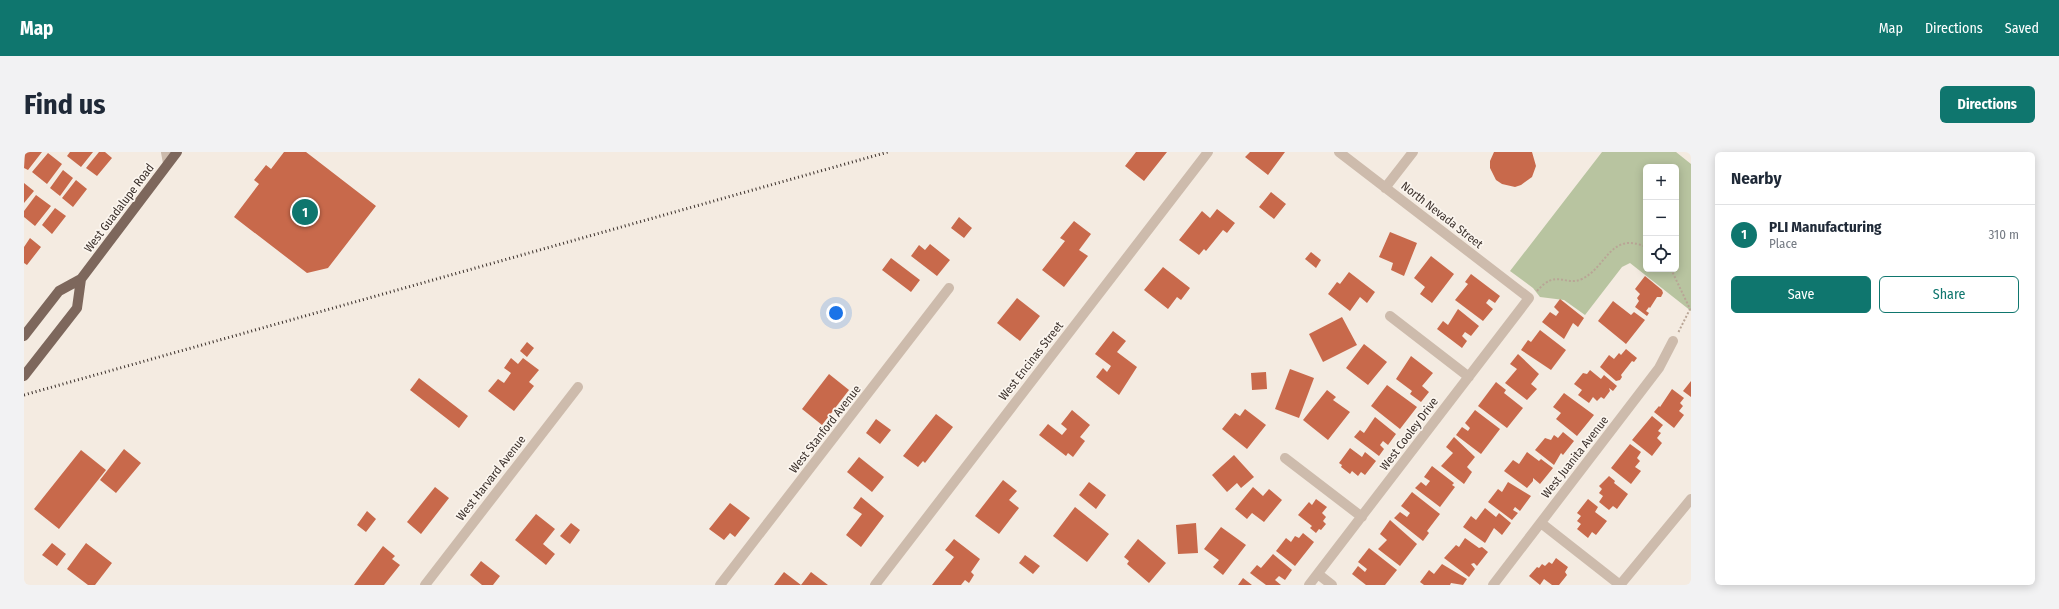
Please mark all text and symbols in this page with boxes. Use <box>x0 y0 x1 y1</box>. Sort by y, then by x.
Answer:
text: Map <box>20 17 53 40</box>
text: Map <box>1879 20 1903 37</box>
text: Directions <box>1925 20 1983 37</box>
text: Saved <box>2005 20 2039 37</box>
button: Directions <box>1940 86 2035 123</box>
text: Find us <box>24 88 106 121</box>
street label: West Guadalupe Road <box>81 161 157 255</box>
map controls <box>1643 164 1679 272</box>
button: + <box>1643 164 1679 200</box>
text: Nearby <box>1731 168 1782 189</box>
street label: North Nevada Street <box>1398 179 1486 251</box>
pin: 1 <box>292 197 318 227</box>
button: − <box>1643 200 1679 236</box>
text: PLI Manufacturing <box>1769 218 1882 236</box>
text: 1 <box>1741 227 1747 242</box>
text: 310 m <box>1989 227 2019 242</box>
button: locate <box>1643 236 1679 272</box>
text: Place <box>1769 236 1797 251</box>
button: Save <box>1731 276 1871 313</box>
button: Share <box>1879 276 2019 313</box>
your location <box>826 303 846 323</box>
street label: West Encinas Street <box>996 319 1066 403</box>
street label: West Stanford Avenue <box>786 382 864 476</box>
street label: West Cooley Drive <box>1377 395 1441 473</box>
street label: West Juanita Avenue <box>1539 413 1611 501</box>
street label: West Harvard Avenue <box>453 433 529 523</box>

